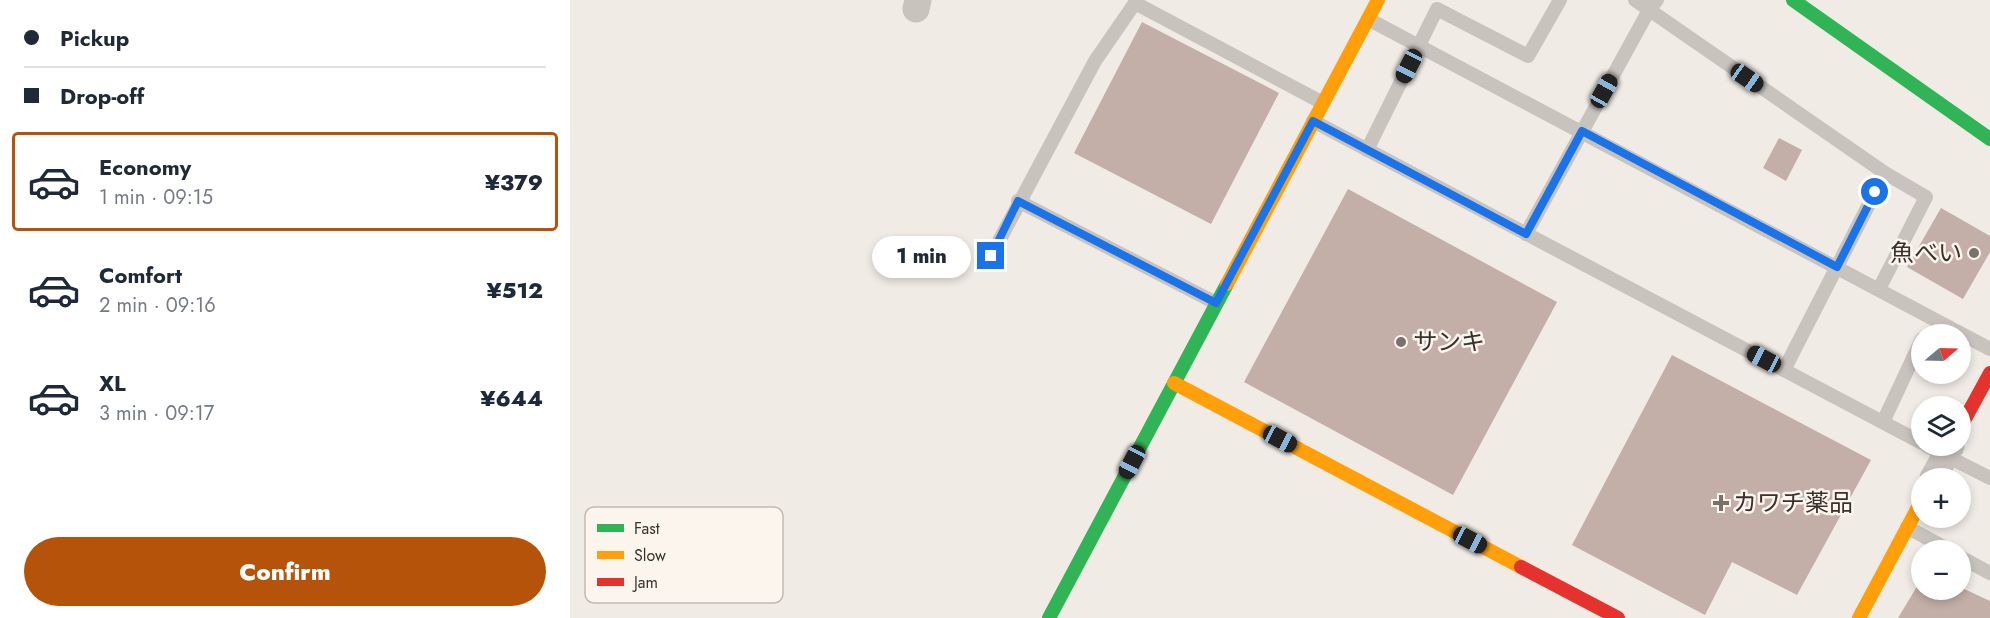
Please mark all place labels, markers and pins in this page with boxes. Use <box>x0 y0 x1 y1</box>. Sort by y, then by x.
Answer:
place label: 魚べい <box>1890 235 1962 270</box>
marker: 魚べい <box>1967 246 1981 260</box>
place label: サンキ <box>1413 324 1485 359</box>
marker: サンキ <box>1394 335 1408 349</box>
place label: カワチ薬品 <box>1733 485 1853 520</box>
marker: カワチ薬品 <box>1714 496 1728 510</box>

